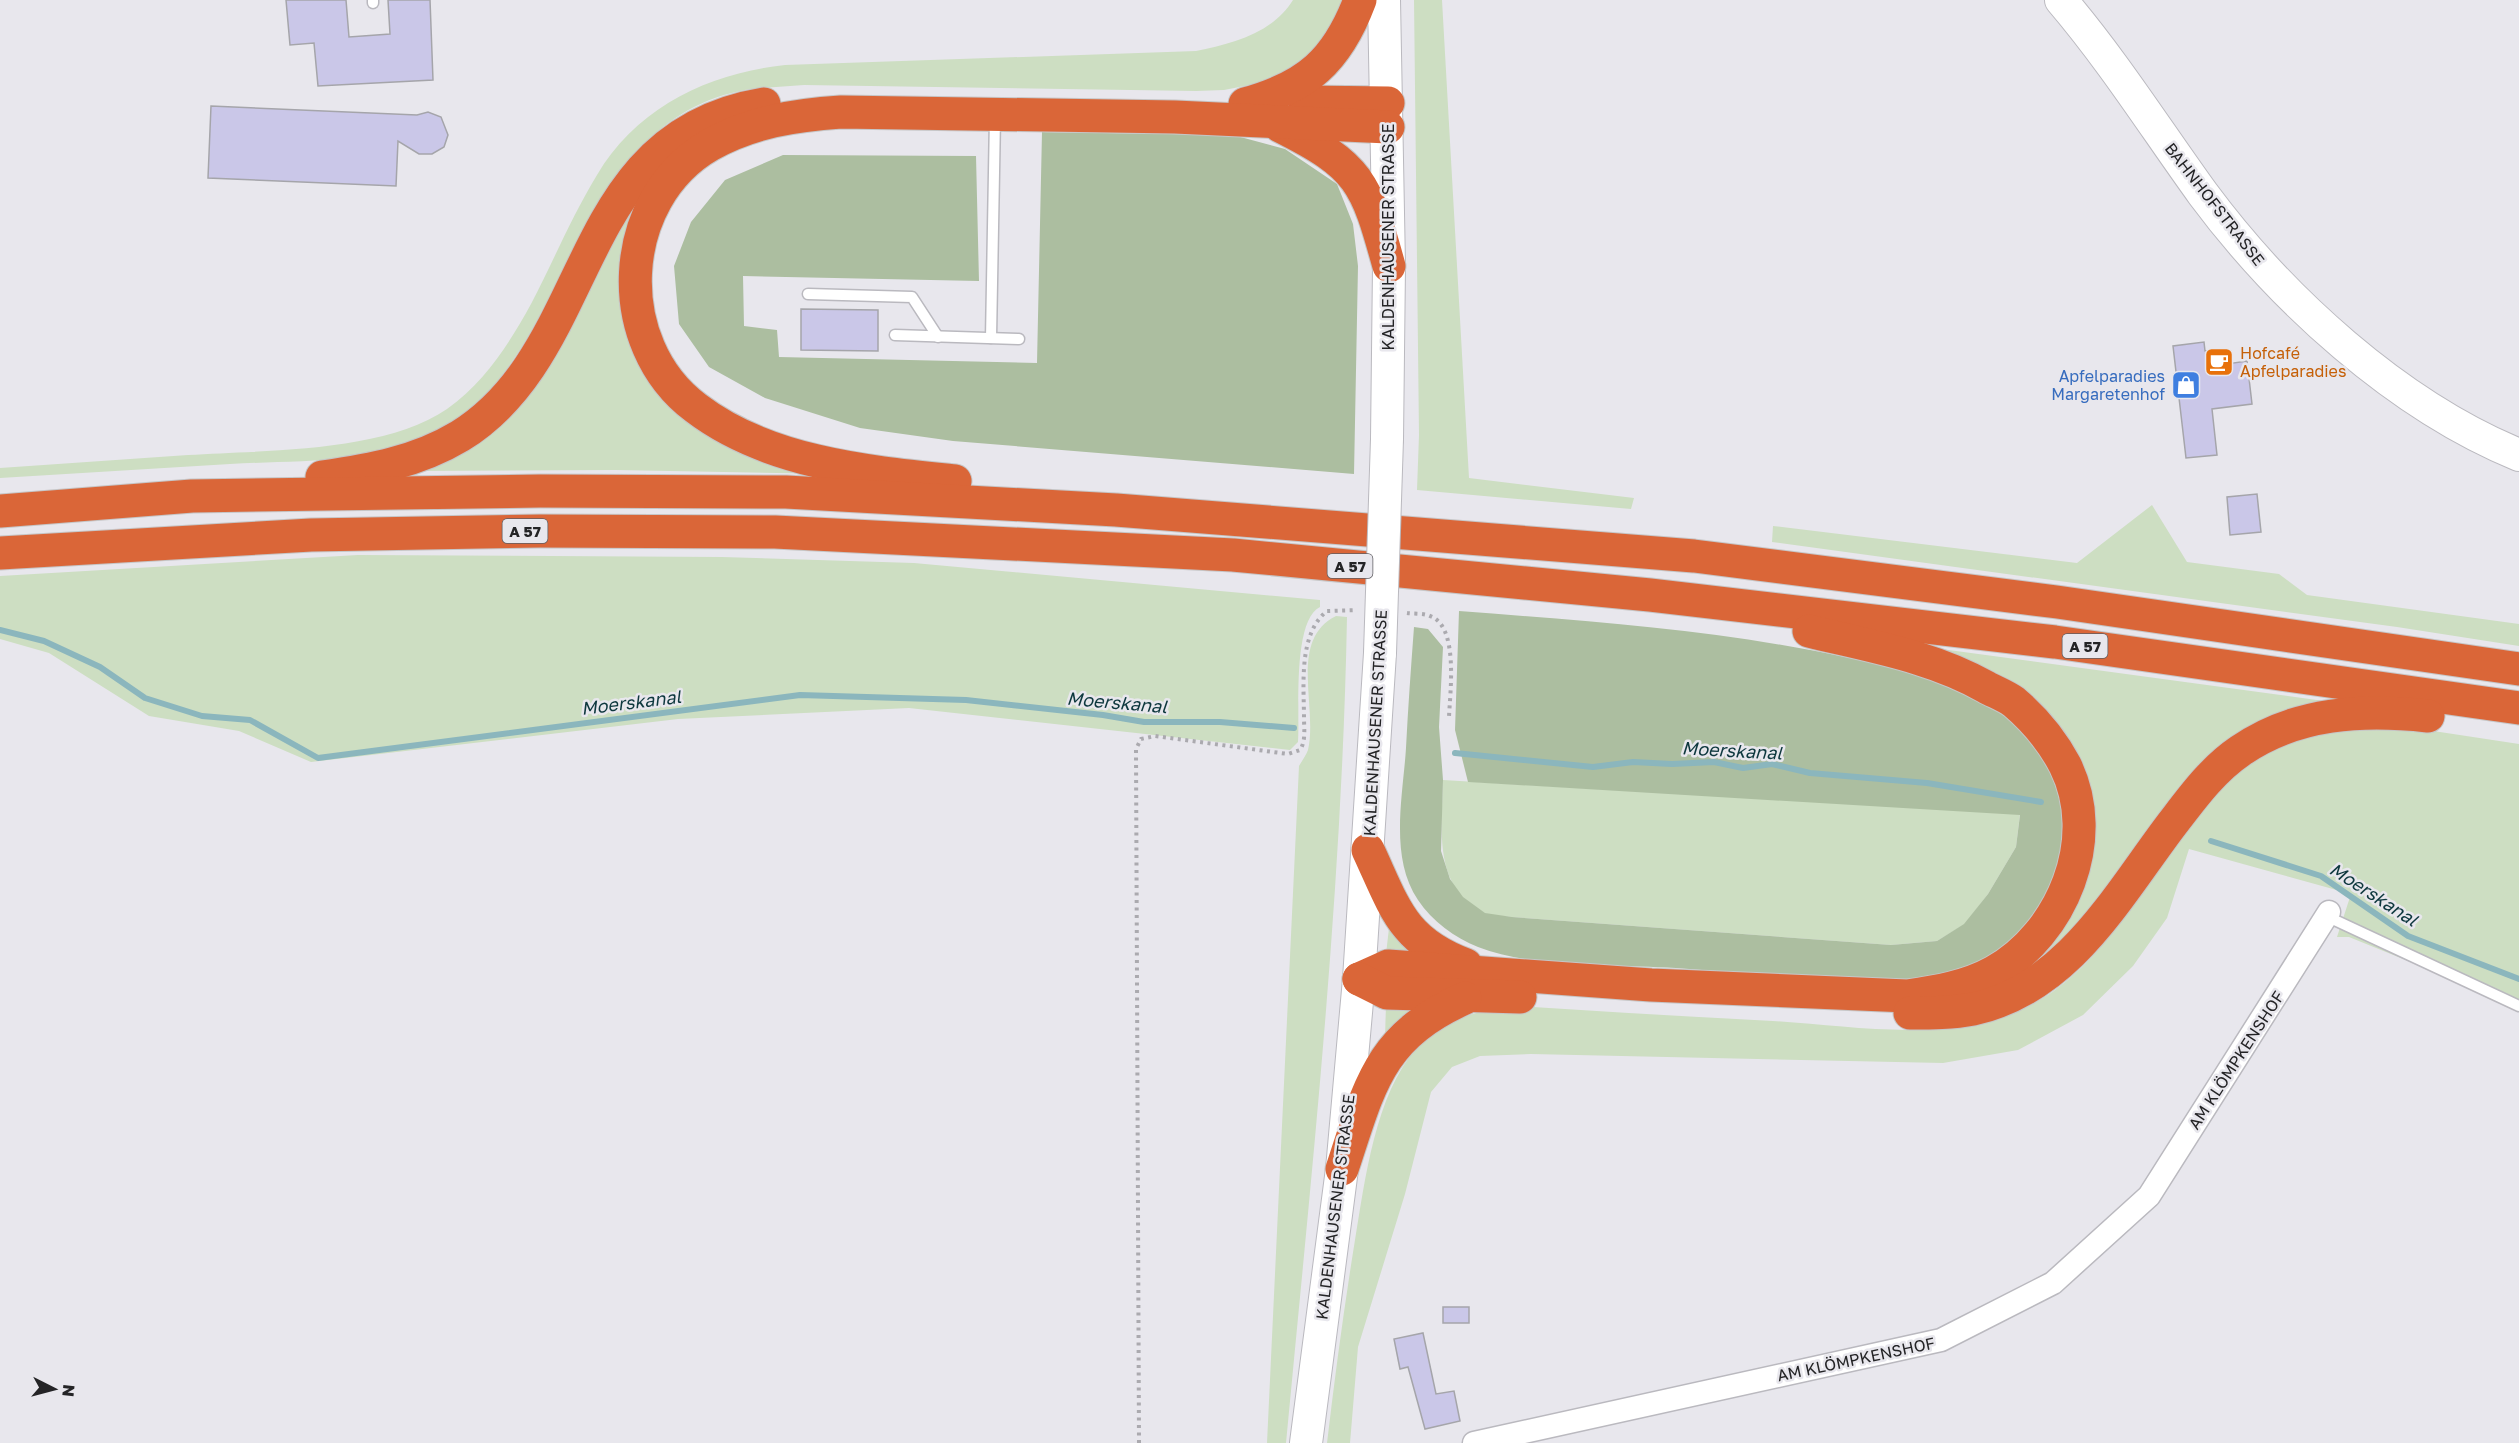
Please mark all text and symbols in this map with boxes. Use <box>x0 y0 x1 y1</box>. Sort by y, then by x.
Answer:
street label: KALDENHAUSENER STRASSE <box>1378 124 1398 350</box>
street label: BAHNHOFSTRASSE <box>2161 139 2269 269</box>
place label: Hofcafé Apfelparadies <box>2240 343 2346 381</box>
cafe icon: Hofcafé Apfelparadies <box>2203 346 2235 378</box>
place label: Apfelparadies Margaretenhof <box>2051 366 2165 404</box>
shop icon: Apfelparadies Margaretenhof <box>2170 369 2202 401</box>
road number: A 57 <box>502 519 548 543</box>
road number: A 57 <box>1328 554 1372 578</box>
street label: KALDENHAUSENER STRASSE <box>1359 609 1391 837</box>
road number: A 57 <box>2062 634 2108 658</box>
water label: Moerskanal <box>580 685 683 719</box>
water label: Moerskanal <box>1066 687 1169 717</box>
water label: Moerskanal <box>1681 736 1784 764</box>
water label: Moerskanal <box>2326 857 2423 931</box>
street label: AM KLÖMPKENSHOF <box>2184 987 2288 1133</box>
street label: KALDENHAUSENER STRASSE <box>1311 1093 1359 1321</box>
street label: AM KLÖMPKENSHOF <box>1775 1333 1937 1385</box>
north arrow <box>24 1359 84 1419</box>
text: N <box>58 1383 79 1398</box>

